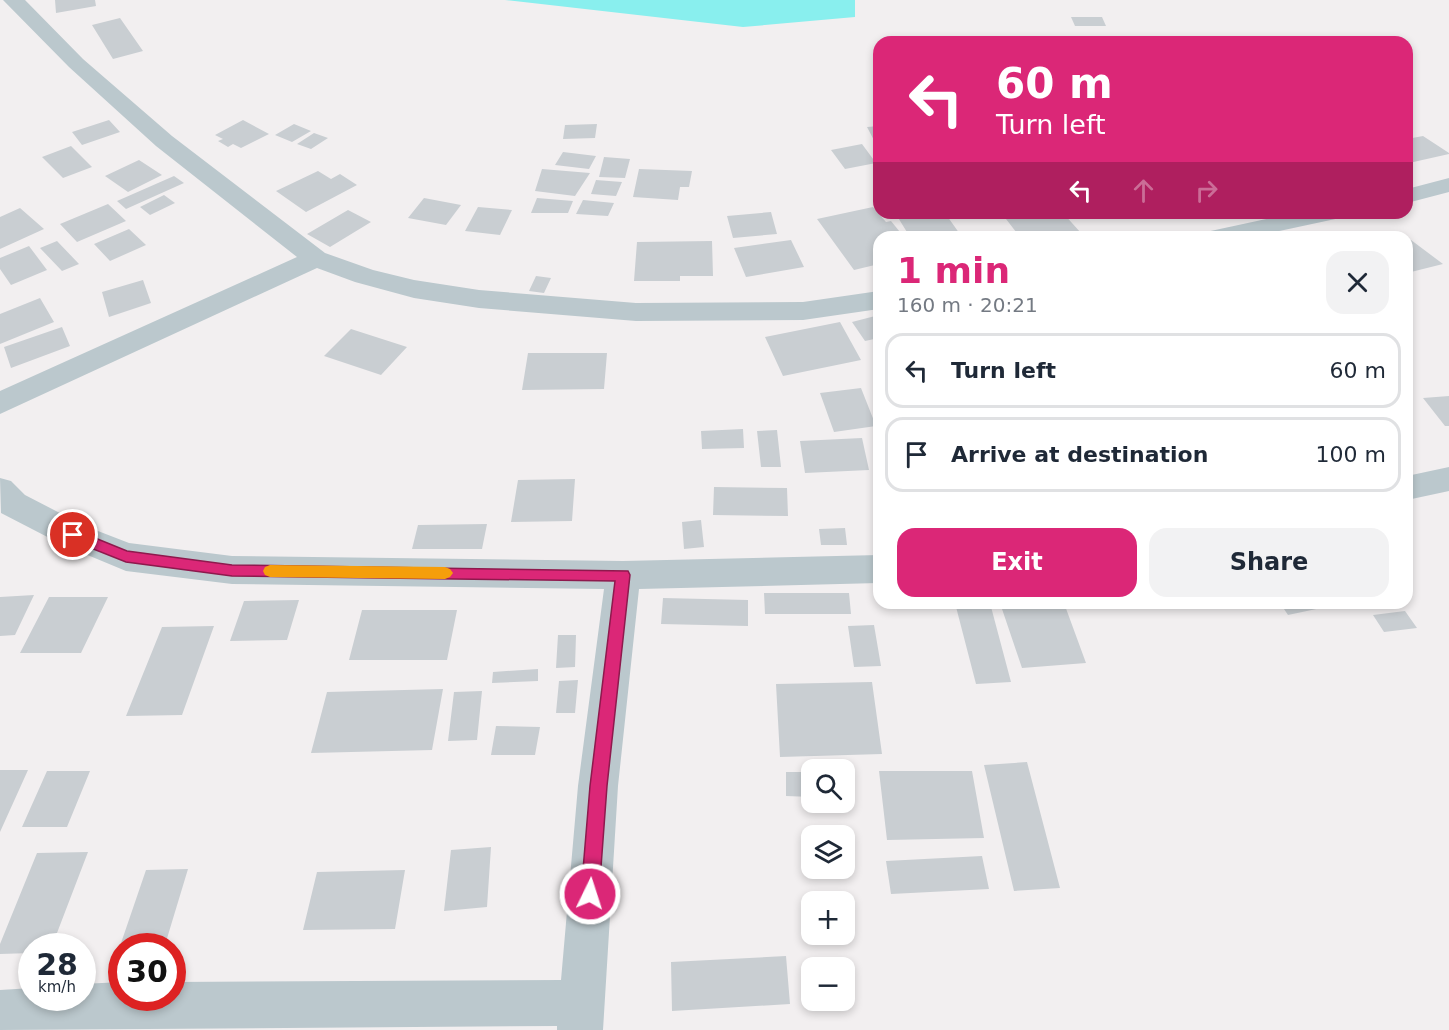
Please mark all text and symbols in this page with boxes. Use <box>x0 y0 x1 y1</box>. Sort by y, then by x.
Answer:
text: 60 m <box>996 59 1113 108</box>
icon: left <box>897 60 975 138</box>
text: Turn left <box>996 109 1106 140</box>
icon: left <box>1064 174 1097 207</box>
icon: ahead <box>1127 174 1160 207</box>
icon: right <box>1190 174 1223 207</box>
text: 1 min <box>897 250 1010 291</box>
button: close <box>1326 251 1389 314</box>
text: 160 m · 20:21 <box>897 293 1038 317</box>
icon: left <box>900 354 933 387</box>
text: Turn left <box>951 358 1056 383</box>
text: 60 m <box>1330 358 1386 383</box>
icon: arrive <box>900 438 933 471</box>
text: Arrive at destination <box>951 442 1208 467</box>
text: 100 m <box>1316 442 1386 467</box>
pin <box>47 509 98 560</box>
icon: arrive <box>56 518 89 551</box>
button: Exit <box>897 528 1137 597</box>
button: Share <box>1149 528 1389 597</box>
map controls <box>801 759 855 1011</box>
button: search <box>801 759 855 813</box>
button: layers <box>801 825 855 879</box>
position arrow <box>558 862 622 926</box>
button: + <box>801 891 855 945</box>
speed limit sign: 30 <box>108 933 186 1011</box>
text: 28 <box>36 947 78 982</box>
button: − <box>801 957 855 1011</box>
text: km/h <box>38 978 76 996</box>

